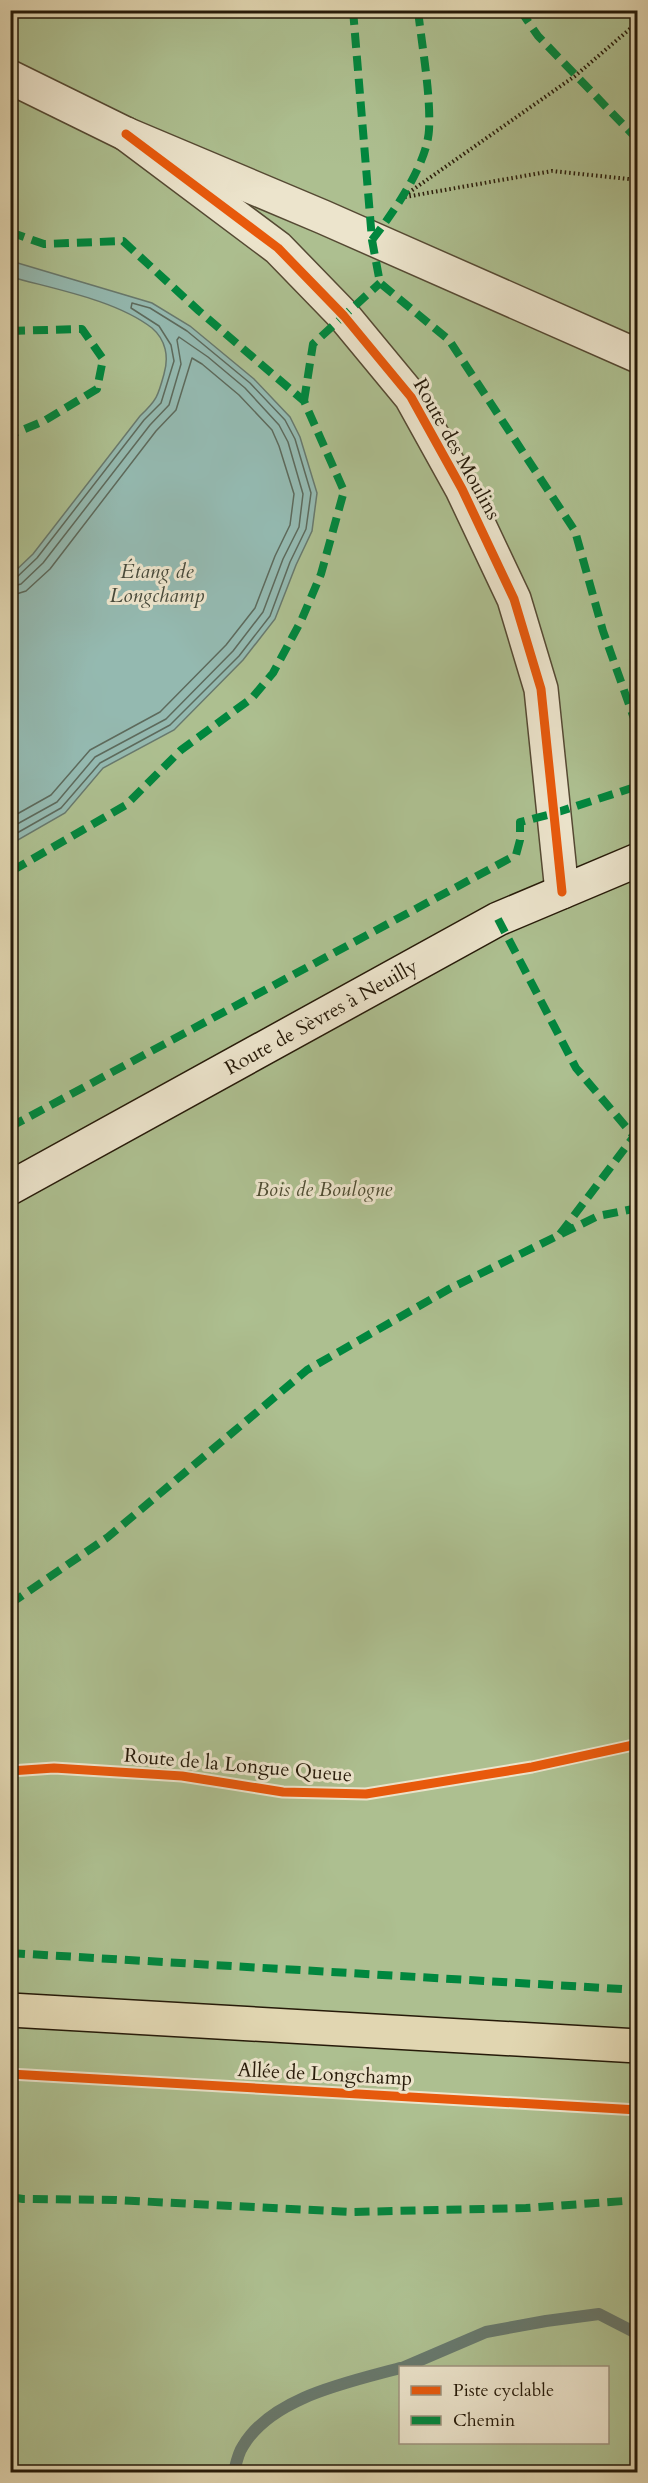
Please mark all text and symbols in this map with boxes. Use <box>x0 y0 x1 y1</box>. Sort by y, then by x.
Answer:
street label: Route des Moulins <box>407 374 507 524</box>
water label: Étang de Longchamp <box>110 557 205 610</box>
street label: Route de Sèvres à Neuilly <box>220 952 423 1081</box>
park label: Bois de Boulogne <box>256 1176 392 1203</box>
street label: Route de la Longue Queue <box>123 1742 353 1788</box>
street label: Allée de Longchamp <box>237 2056 413 2092</box>
legend <box>399 2366 609 2444</box>
text: Piste cyclable <box>453 2378 554 2403</box>
text: Chemin <box>453 2408 516 2433</box>

